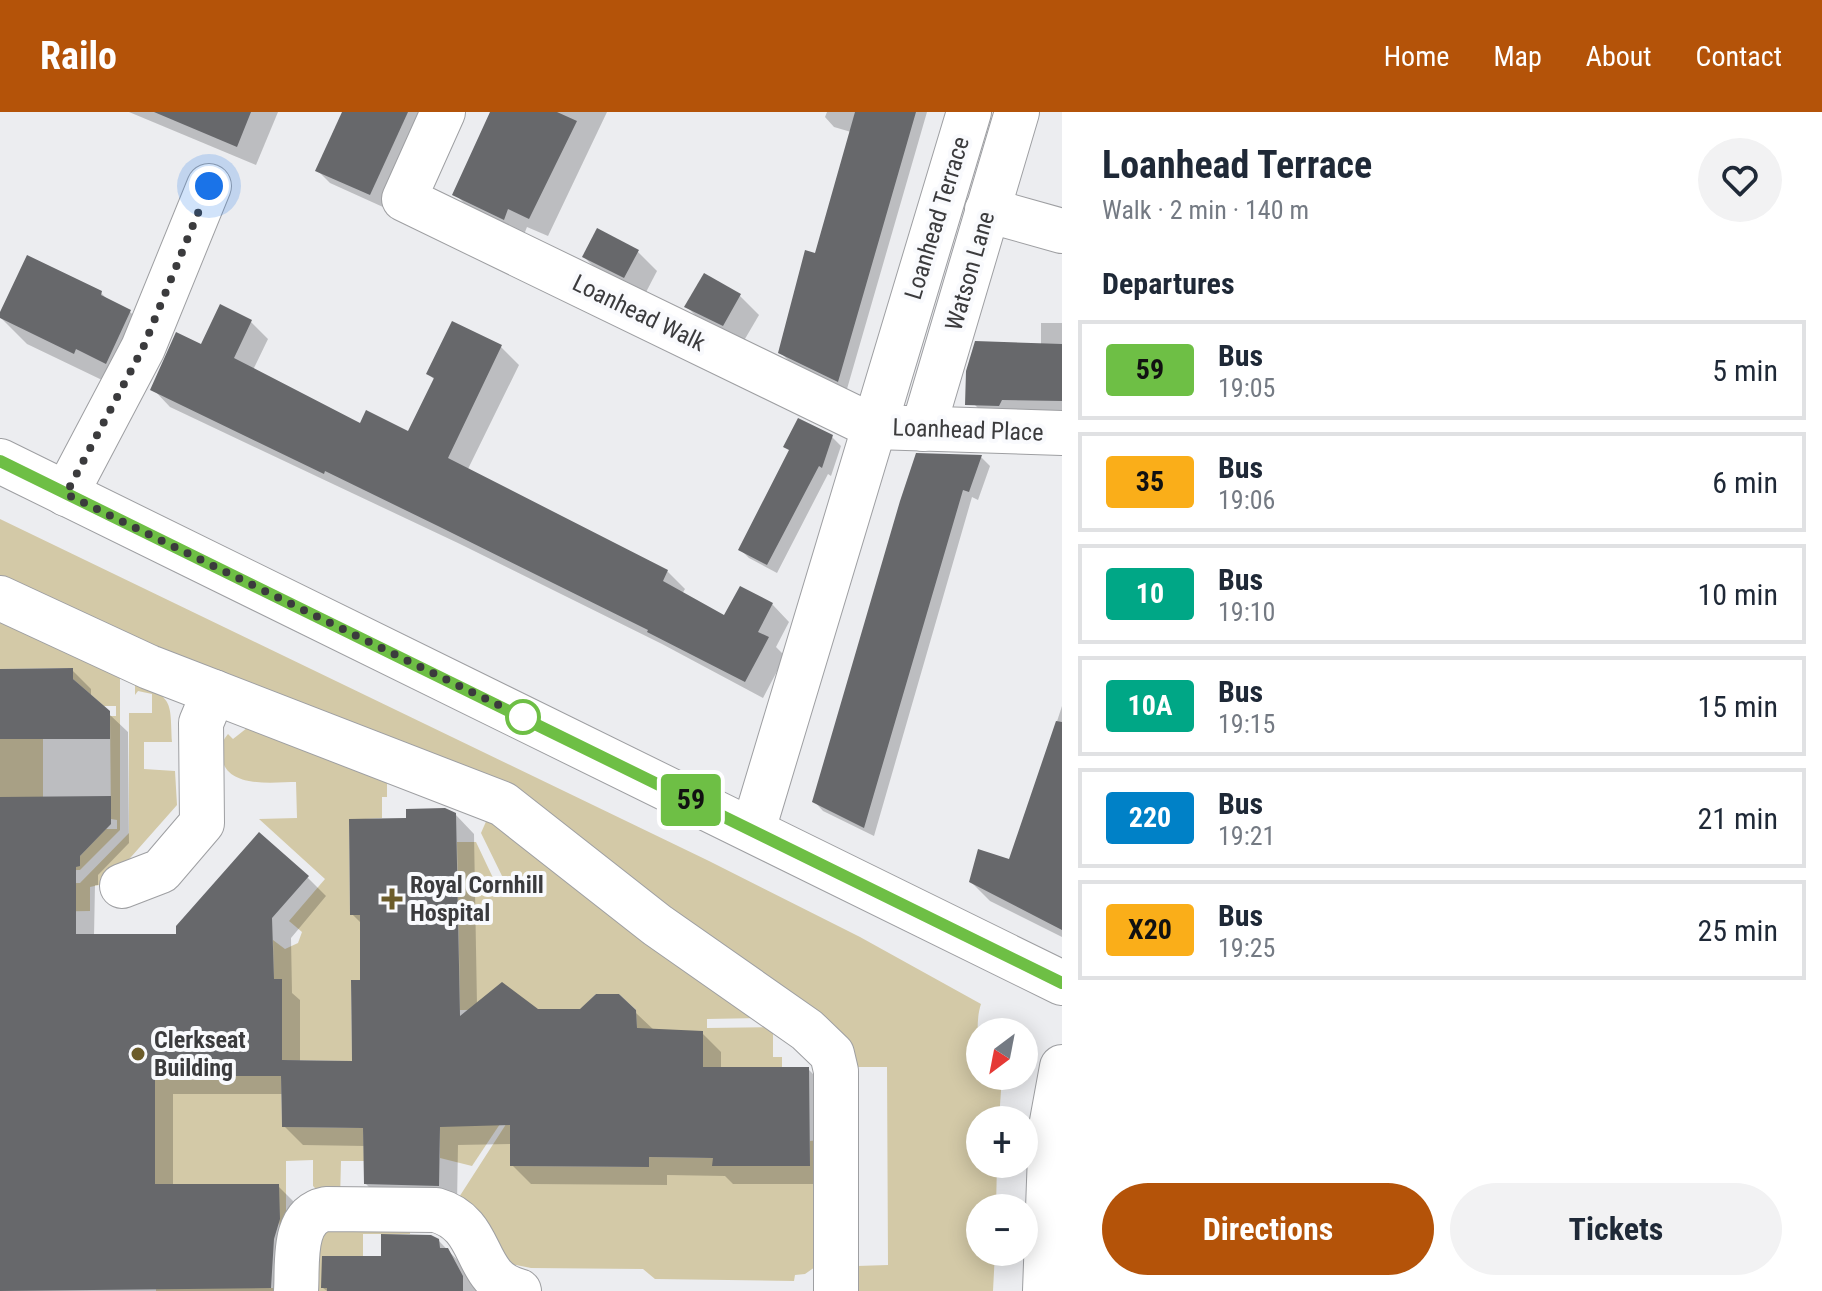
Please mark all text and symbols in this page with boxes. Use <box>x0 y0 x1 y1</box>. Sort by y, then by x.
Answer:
text: Railo <box>40 34 117 78</box>
text: Home <box>1384 40 1449 73</box>
text: Map <box>1493 40 1542 73</box>
text: About <box>1586 40 1652 73</box>
text: Contact <box>1696 40 1782 73</box>
street label: Loanhead Terrace <box>899 133 975 303</box>
button: heart <box>1698 138 1782 222</box>
text: Loanhead Terrace <box>1102 143 1372 187</box>
your location <box>189 166 229 206</box>
text: Walk · 2 min · 140 m <box>1102 195 1309 225</box>
street label: Watson Lane <box>940 208 1000 334</box>
text: Departures <box>1102 266 1235 301</box>
street label: Loanhead Walk <box>568 269 710 357</box>
text: Bus <box>1218 338 1263 373</box>
text: 59 <box>1136 353 1164 386</box>
text: 5 min <box>1712 353 1778 388</box>
text: 19:05 <box>1218 373 1275 403</box>
street label: Loanhead Place <box>892 413 1044 447</box>
text: Bus <box>1218 450 1263 485</box>
text: 35 <box>1136 465 1164 498</box>
text: 6 min <box>1712 465 1778 500</box>
text: 19:06 <box>1218 485 1275 515</box>
text: Bus <box>1218 562 1263 597</box>
text: 10 <box>1136 577 1164 610</box>
text: 10 min <box>1697 577 1778 612</box>
text: 19:10 <box>1218 597 1275 627</box>
text: Bus <box>1218 674 1263 709</box>
text: 10A <box>1127 689 1173 722</box>
text: 15 min <box>1697 689 1778 724</box>
unlabelled marker <box>506 700 540 734</box>
text: 19:15 <box>1218 709 1275 739</box>
line badge: 59 <box>655 774 727 826</box>
text: 59 <box>677 783 705 816</box>
text: Bus <box>1218 786 1263 821</box>
text: 220 <box>1129 801 1171 834</box>
text: 21 min <box>1697 801 1778 836</box>
text: 19:21 <box>1218 821 1275 851</box>
place label: Royal Cornhill Hospital <box>410 871 544 927</box>
marker: Royal Cornhill Hospital <box>381 888 403 910</box>
text: Bus <box>1218 898 1263 933</box>
text: X20 <box>1128 913 1172 946</box>
text: 25 min <box>1697 913 1778 948</box>
text: 19:25 <box>1218 933 1275 963</box>
north arrow <box>966 1018 1038 1090</box>
map controls <box>966 1018 1038 1266</box>
place label: Clerkseat Building <box>154 1026 246 1082</box>
marker: Clerkseat Building <box>129 1045 147 1063</box>
button: + <box>966 1106 1038 1178</box>
button: Directions <box>1102 1183 1434 1275</box>
button: Tickets <box>1450 1183 1782 1275</box>
button: − <box>966 1194 1038 1266</box>

